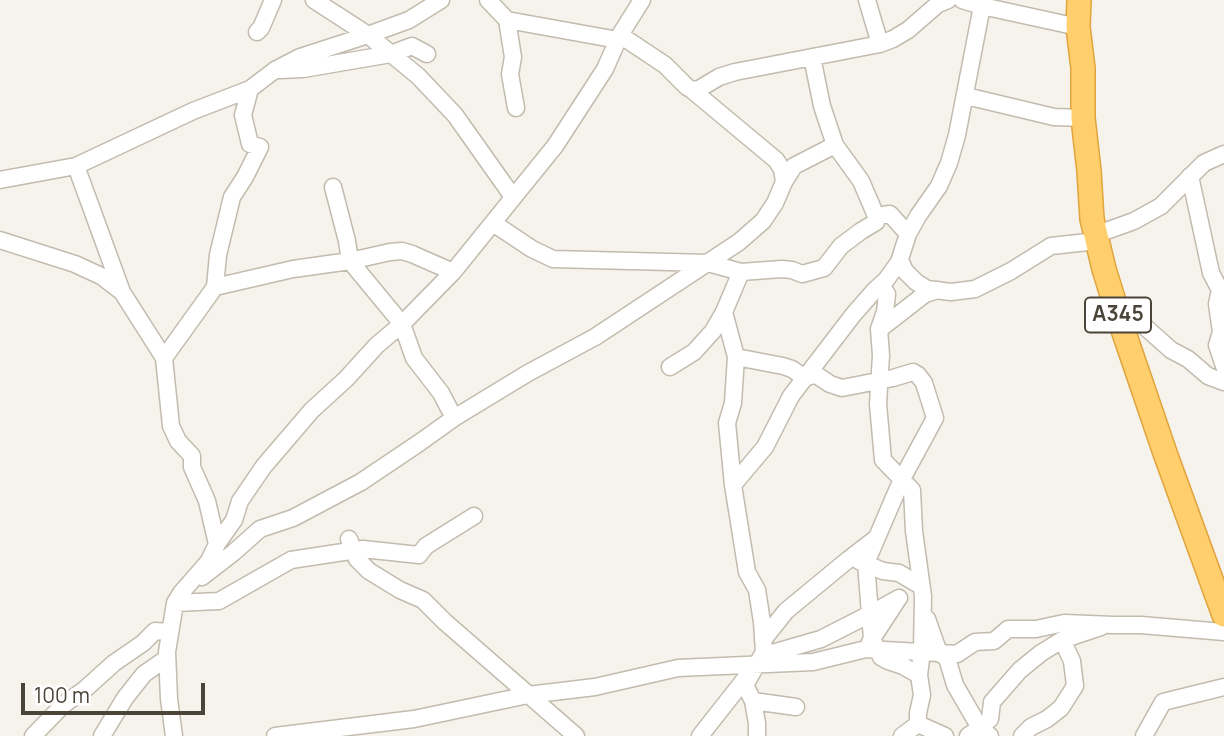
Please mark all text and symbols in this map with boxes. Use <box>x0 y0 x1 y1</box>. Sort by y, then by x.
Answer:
road number: A345 <box>1085 298 1151 332</box>
scale bar <box>24 670 208 714</box>
text: 100 m <box>34 681 90 709</box>

